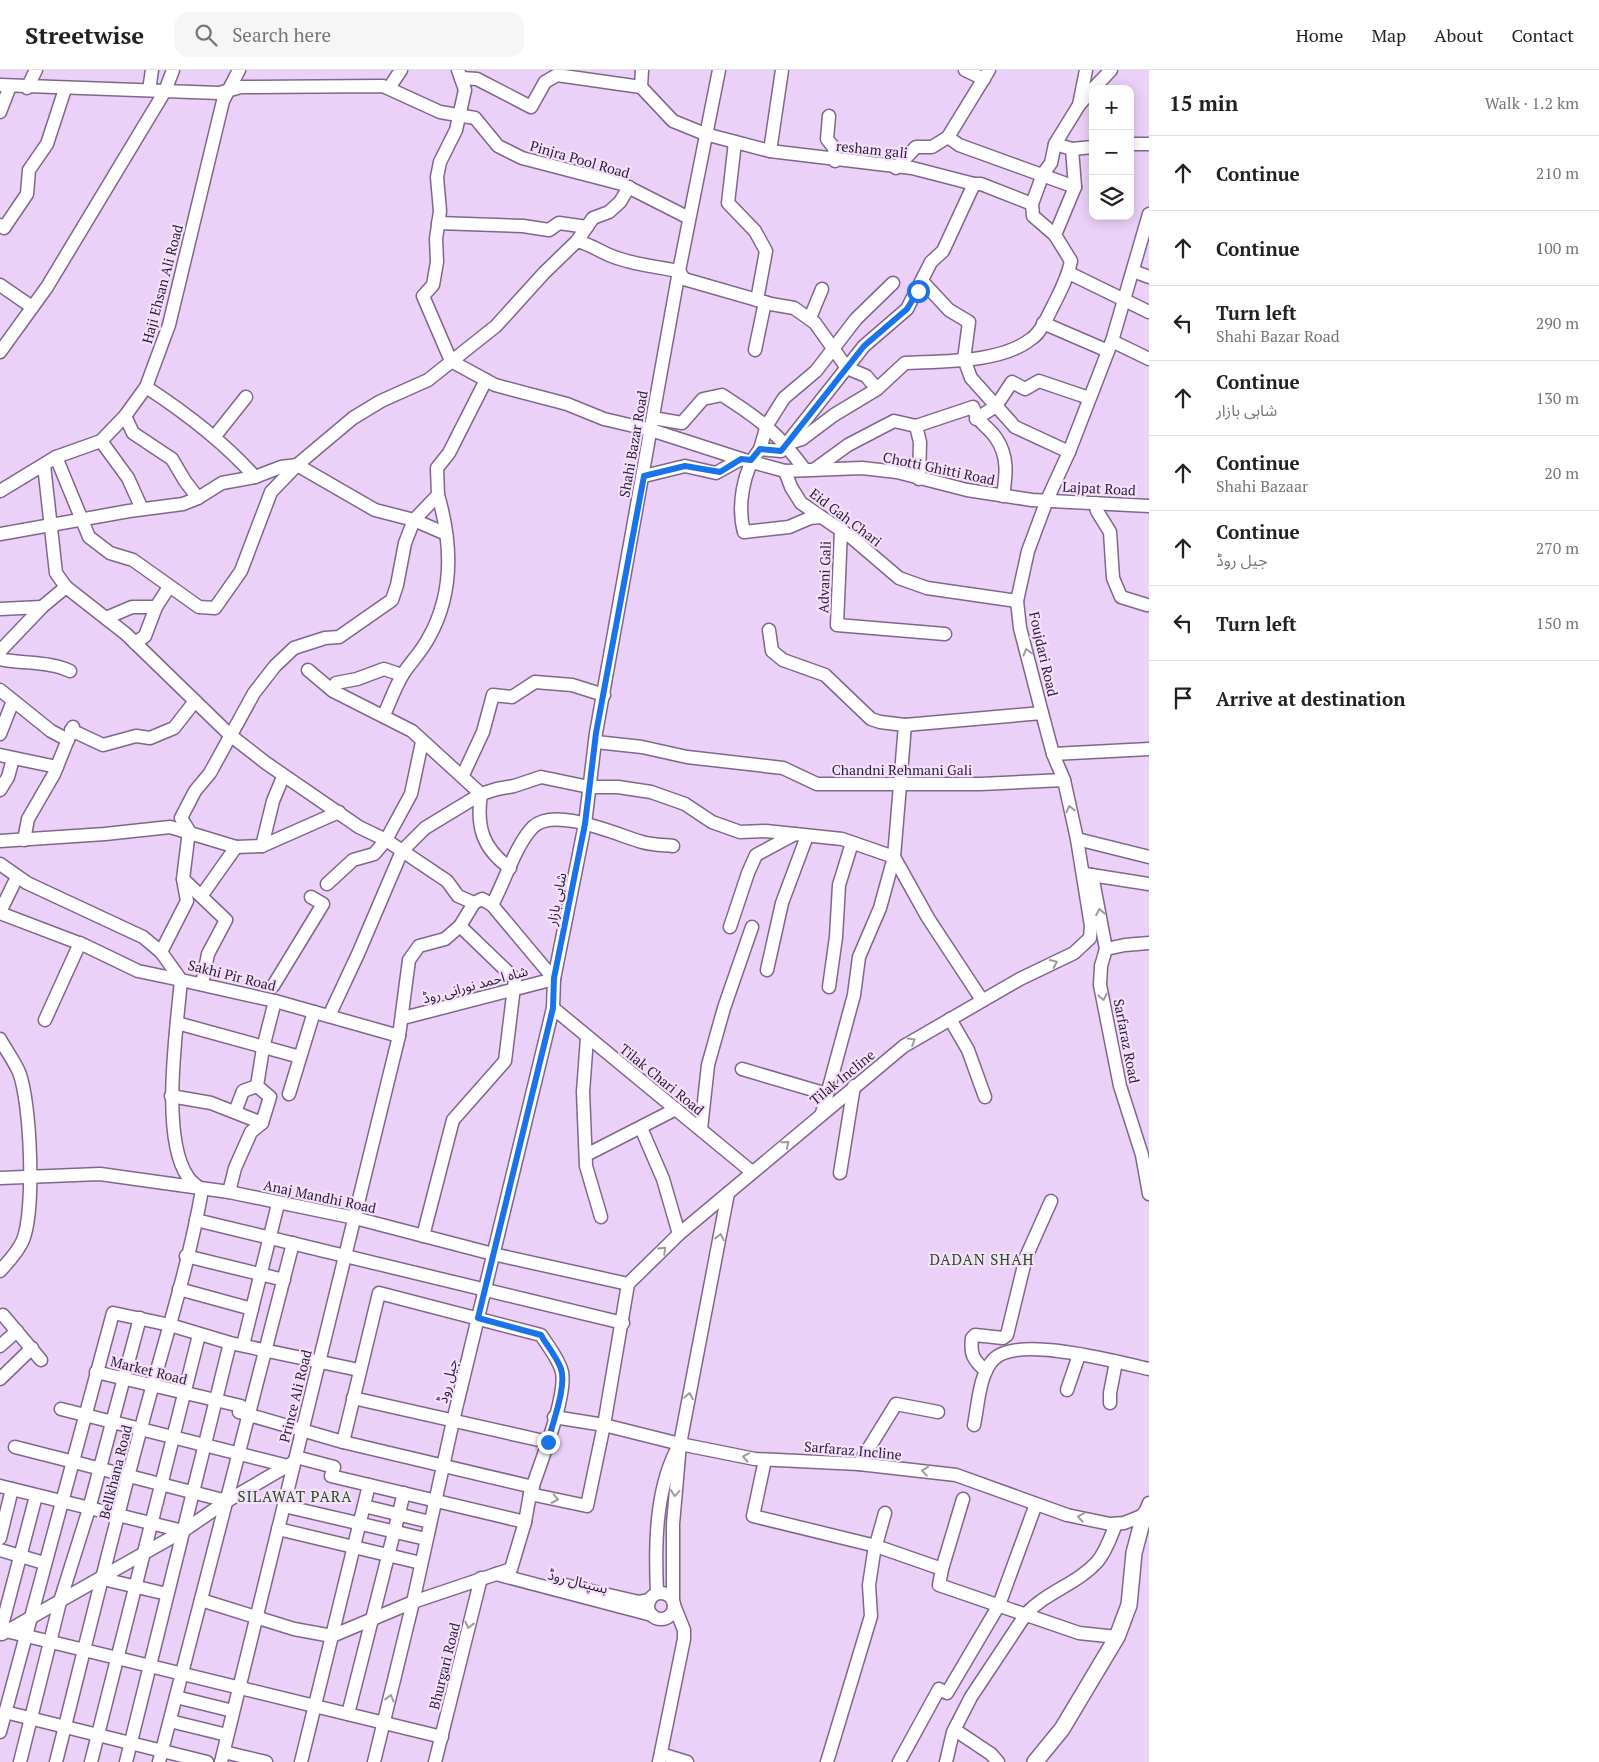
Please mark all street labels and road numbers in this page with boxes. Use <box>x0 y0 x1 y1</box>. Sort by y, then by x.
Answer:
street label: Pinjra Pool Road <box>528 136 632 182</box>
street label: resham gali <box>835 136 909 162</box>
street label: Haji Ehsan Ali Road <box>137 222 187 346</box>
street label: Shahi Bazar Road <box>614 389 652 499</box>
street label: Chotti Ghitti Road <box>881 447 997 489</box>
street label: Lajpat Road <box>1062 477 1136 499</box>
street label: Eid Gah Chari <box>806 484 886 550</box>
street label: Advani Gali <box>813 540 835 614</box>
street label: Foujdari Road <box>1025 610 1063 698</box>
street label: Chandni Rehmani Gali <box>832 760 972 779</box>
street label: شاہی بازار <box>541 871 570 928</box>
street label: Sakhi Pir Road <box>186 955 278 995</box>
street label: شاہ احمد نورانی روڈ <box>420 961 530 1007</box>
street label: Sarfaraz Road <box>1109 997 1145 1085</box>
street label: Tilak Chari Road <box>616 1039 708 1119</box>
street label: Tilak Incline <box>806 1045 878 1109</box>
street label: Anaj Mandhi Road <box>262 1175 378 1217</box>
street label: Prince Ali Road <box>274 1347 316 1445</box>
street label: Market Road <box>109 1351 190 1389</box>
street label: جیل روڈ <box>432 1357 462 1405</box>
street label: Bellkhana Road <box>94 1423 136 1521</box>
street label: Sarfaraz Incline <box>803 1436 903 1464</box>
street label: ہسپتال روڈ <box>546 1564 610 1599</box>
street label: Bhurgari Road <box>424 1620 464 1711</box>

